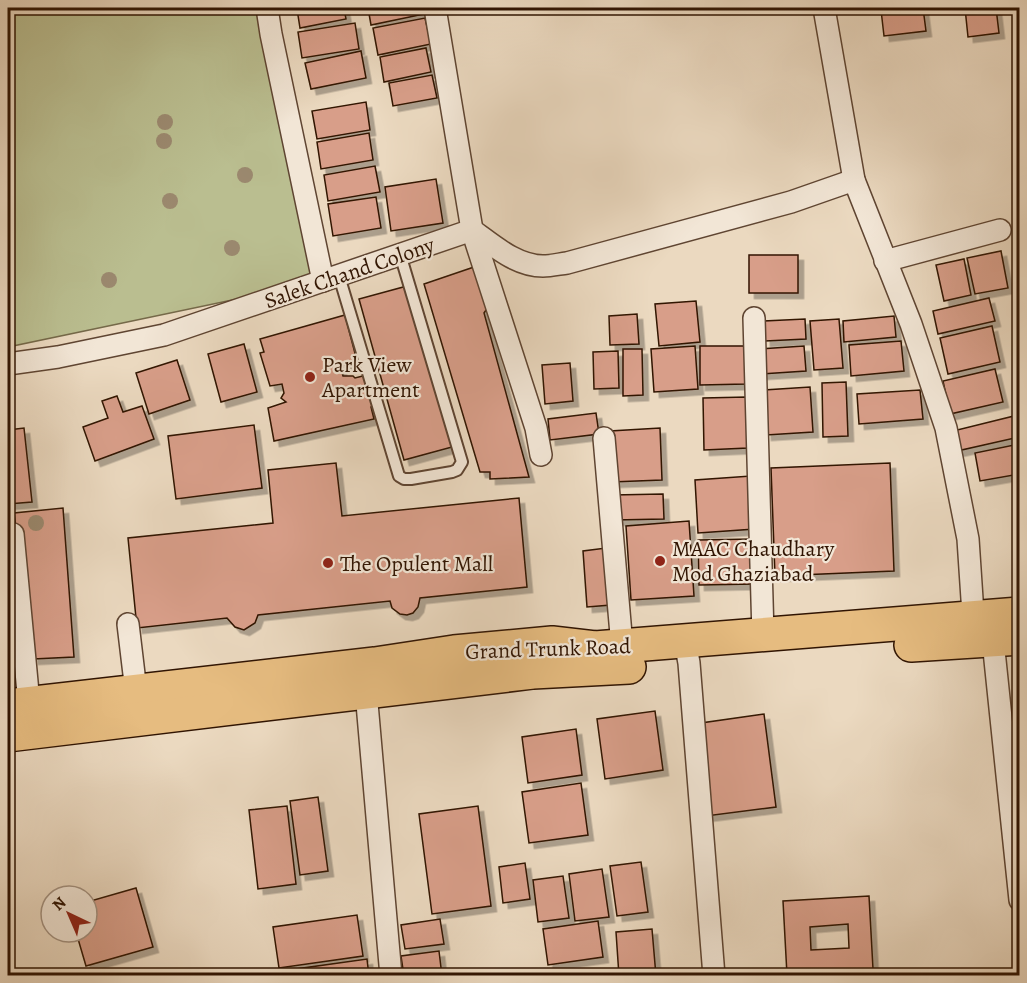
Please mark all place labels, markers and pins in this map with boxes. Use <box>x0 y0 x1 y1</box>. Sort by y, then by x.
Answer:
place label: Park View Apartment <box>321 350 419 405</box>
marker: Park View Apartment <box>303 370 317 384</box>
place label: MAAC Chaudhary Mod Ghaziabad <box>672 534 834 589</box>
place label: The Opulent Mall <box>340 549 493 579</box>
marker: MAAC Chaudhary Mod Ghaziabad <box>653 554 667 568</box>
marker: The Opulent Mall <box>321 556 335 570</box>

